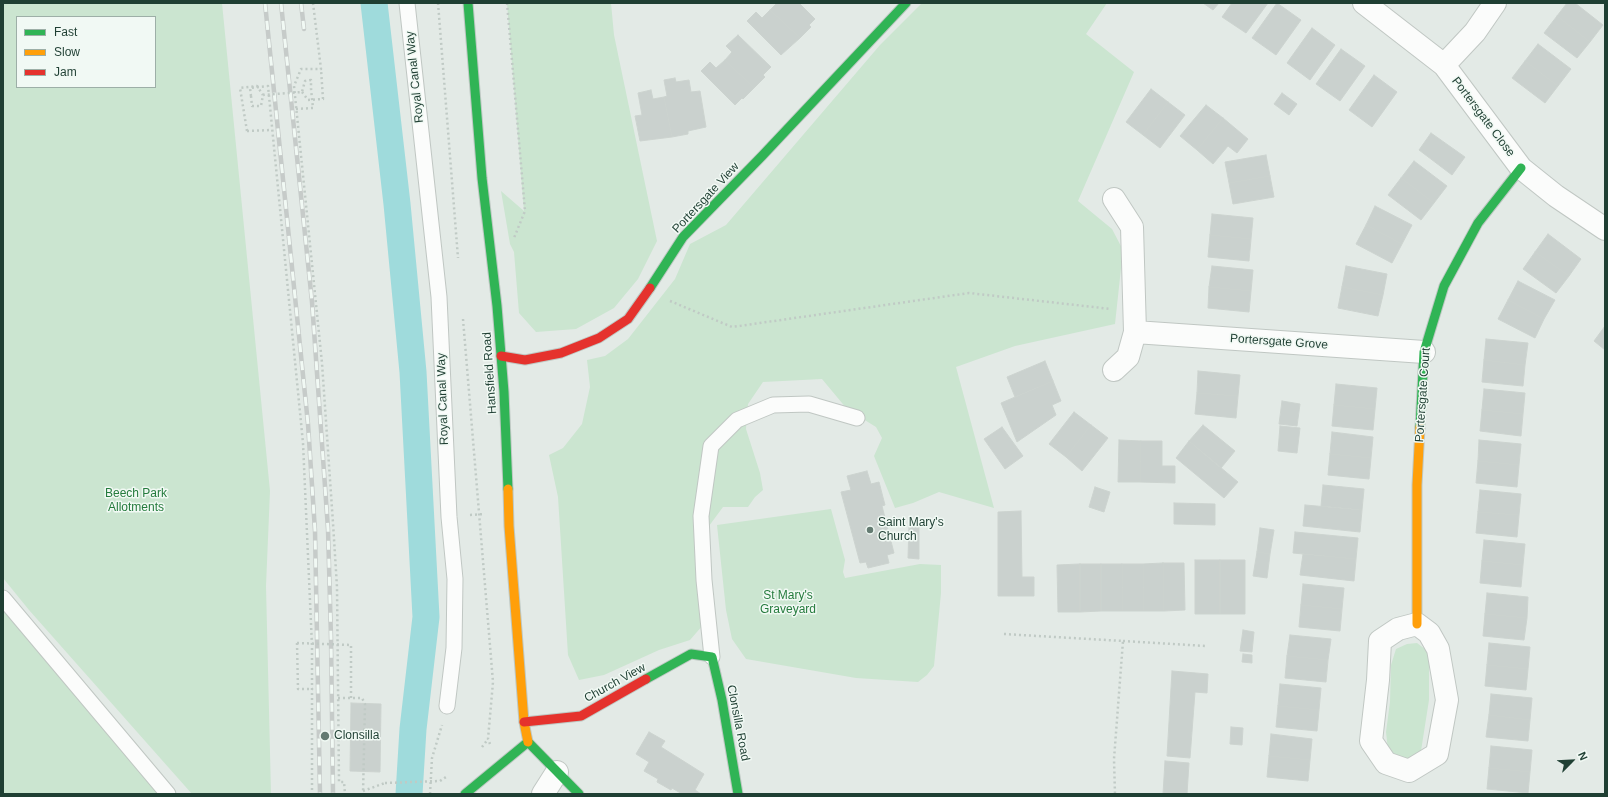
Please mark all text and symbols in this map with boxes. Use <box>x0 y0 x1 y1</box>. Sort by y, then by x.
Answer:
legend <box>16 16 156 88</box>
text: Fast <box>54 25 77 39</box>
street label: Royal Canal Way <box>403 30 427 124</box>
text: Slow <box>54 45 80 59</box>
text: Jam <box>54 65 77 79</box>
street label: Portersgate Close <box>1448 74 1518 160</box>
street label: Portersgate View <box>670 160 742 236</box>
street label: Portersgate Grove <box>1230 331 1328 353</box>
street label: Hansfield Road <box>480 332 500 414</box>
street label: Portersgate Court <box>1413 347 1433 443</box>
street label: Royal Canal Way <box>434 353 452 445</box>
park label: Beech Park Allotments <box>105 487 167 515</box>
place label: Saint Mary's Church <box>878 516 944 544</box>
marker: Saint Mary's Church <box>865 525 875 535</box>
park label: St Mary's Graveyard <box>760 589 816 617</box>
street label: Church View <box>582 660 648 706</box>
street label: Clonsilla Road <box>724 684 752 762</box>
place label: Clonsilla <box>334 729 379 743</box>
marker: Clonsilla <box>319 730 331 742</box>
north arrow <box>1552 741 1592 781</box>
text: N <box>1576 750 1590 762</box>

